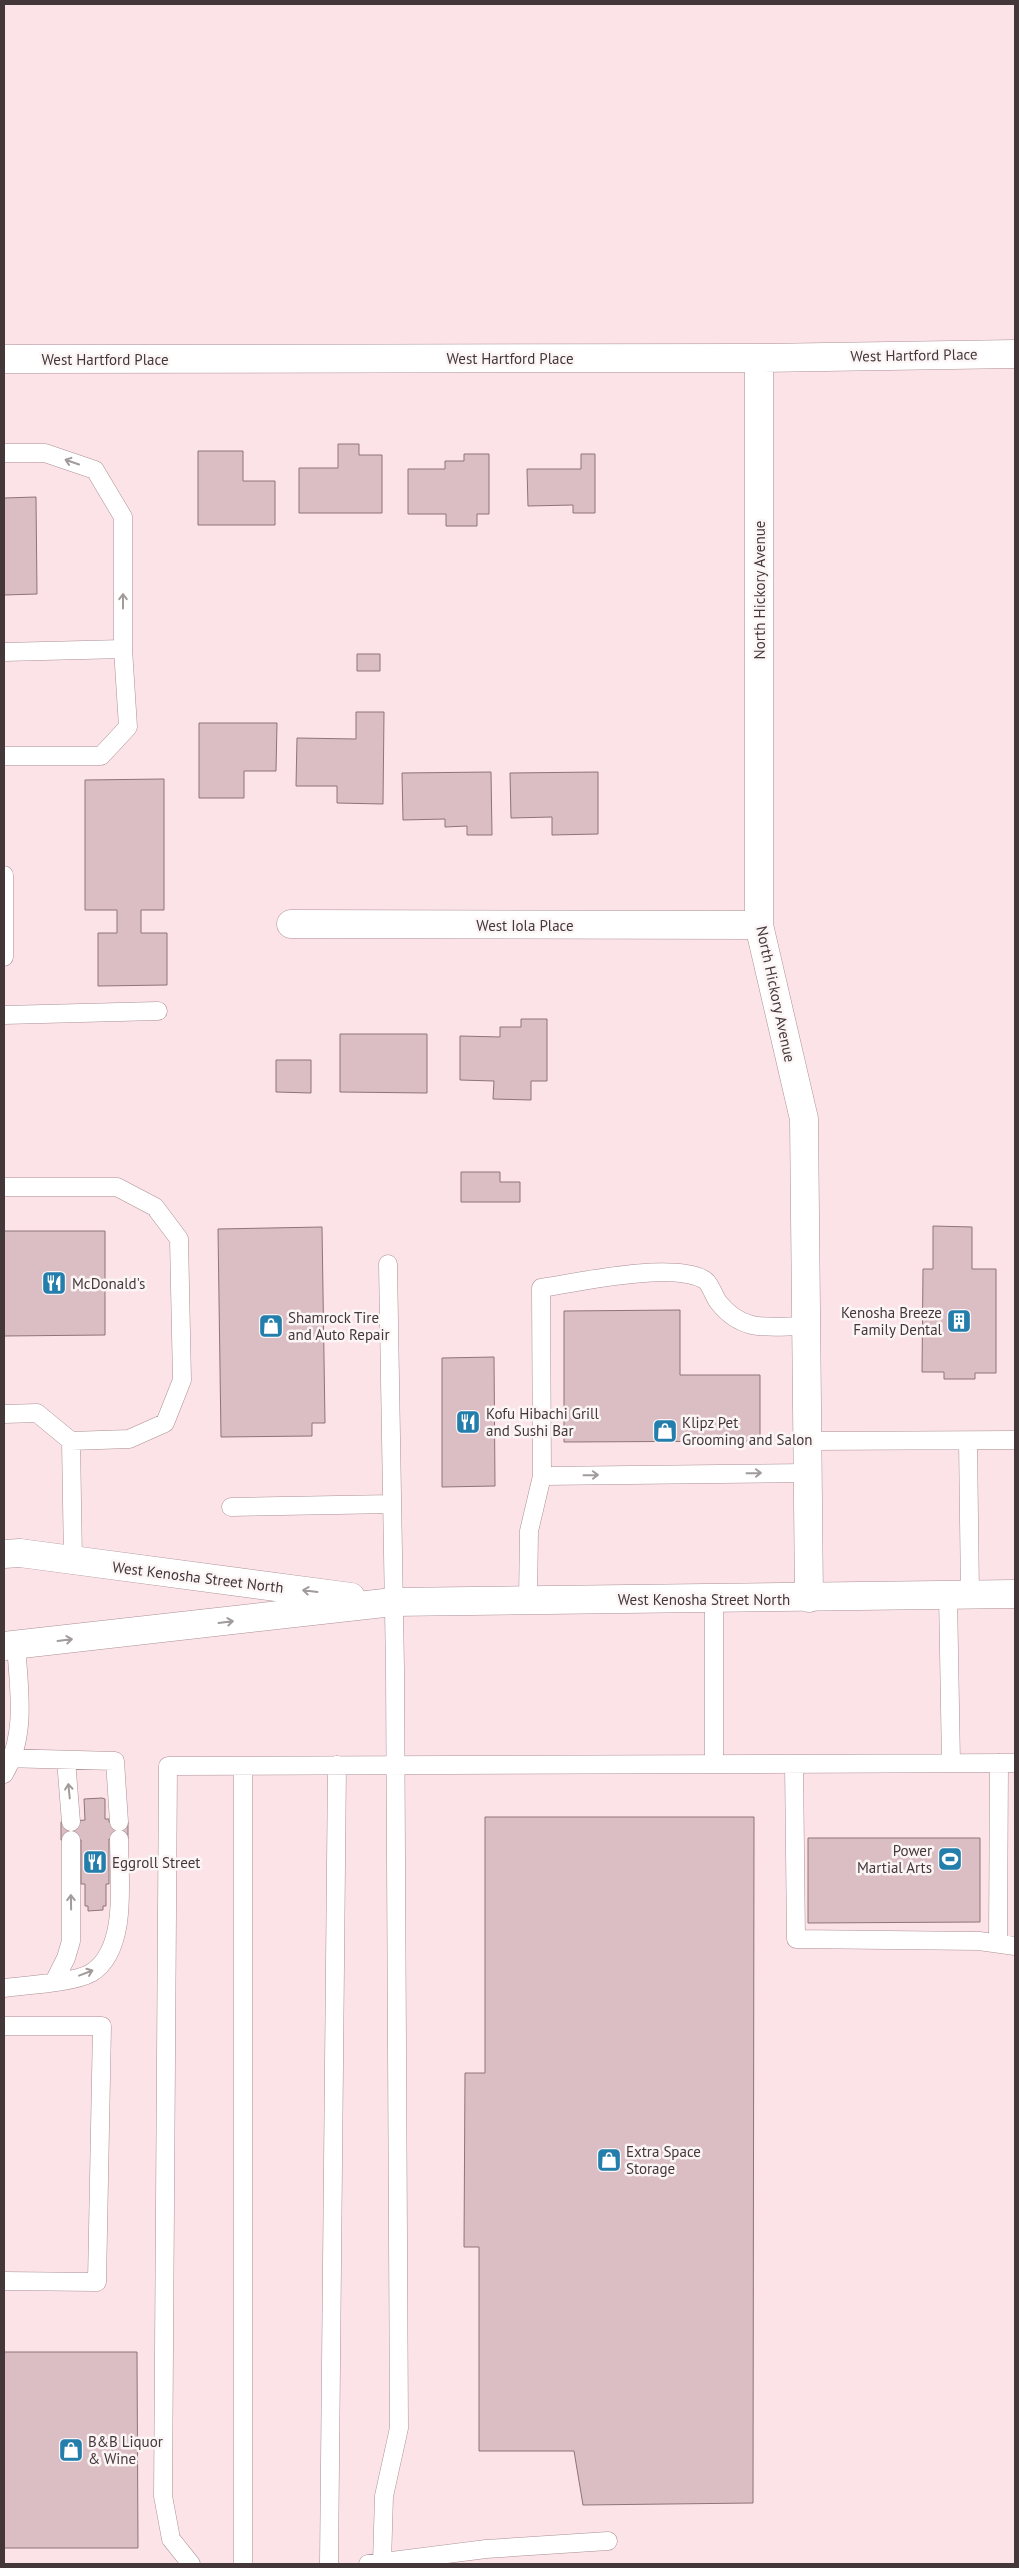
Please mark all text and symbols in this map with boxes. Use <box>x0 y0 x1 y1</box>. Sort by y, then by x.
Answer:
street label: West Hartford Place <box>850 344 978 366</box>
street label: West Hartford Place <box>446 349 574 368</box>
street label: West Hartford Place <box>41 350 169 369</box>
one-way arrow <box>65 457 81 467</box>
street label: North Hickory Avenue <box>750 521 769 659</box>
one-way arrow <box>118 593 128 609</box>
street label: West Iola Place <box>476 916 574 935</box>
street label: North Hickory Avenue <box>752 924 800 1064</box>
restaurant icon: McDonald's <box>41 1270 67 1296</box>
place label: McDonald's <box>72 1274 145 1293</box>
place label: Kenosha Breeze Family Dental <box>841 1303 943 1339</box>
place label: Shamrock Tire and Auto Repair <box>288 1308 390 1344</box>
building icon: Kenosha Breeze Family Dental <box>946 1308 972 1334</box>
shop icon: Shamrock Tire and Auto Repair <box>258 1313 284 1339</box>
place label: Kofu Hibachi Grill and Sushi Bar <box>486 1404 599 1440</box>
restaurant icon: Kofu Hibachi Grill and Sushi Bar <box>455 1409 481 1435</box>
place label: Klipz Pet Grooming and Salon <box>682 1413 813 1449</box>
shop icon: Klipz Pet Grooming and Salon <box>652 1418 678 1444</box>
one-way arrow <box>745 1468 761 1478</box>
one-way arrow <box>582 1470 599 1480</box>
street label: West Kenosha Street North <box>111 1557 285 1597</box>
one-way arrow <box>302 1586 318 1596</box>
street label: West Kenosha Street North <box>618 1590 790 1609</box>
one-way arrow <box>218 1617 234 1627</box>
one-way arrow <box>56 1635 72 1645</box>
one-way arrow <box>64 1783 74 1799</box>
place label: Power Martial Arts <box>857 1841 932 1877</box>
sports icon: Power Martial Arts <box>937 1846 963 1872</box>
restaurant icon: Eggroll Street <box>82 1849 108 1875</box>
place label: Eggroll Street <box>112 1853 200 1872</box>
one-way arrow <box>66 1894 76 1910</box>
one-way arrow <box>78 1968 93 1978</box>
place label: Extra Space Storage <box>626 2142 701 2178</box>
shop icon: Extra Space Storage <box>596 2147 622 2173</box>
place label: B&B Liquor & Wine <box>88 2432 163 2468</box>
shop icon: B&B Liquor & Wine <box>58 2437 84 2463</box>

